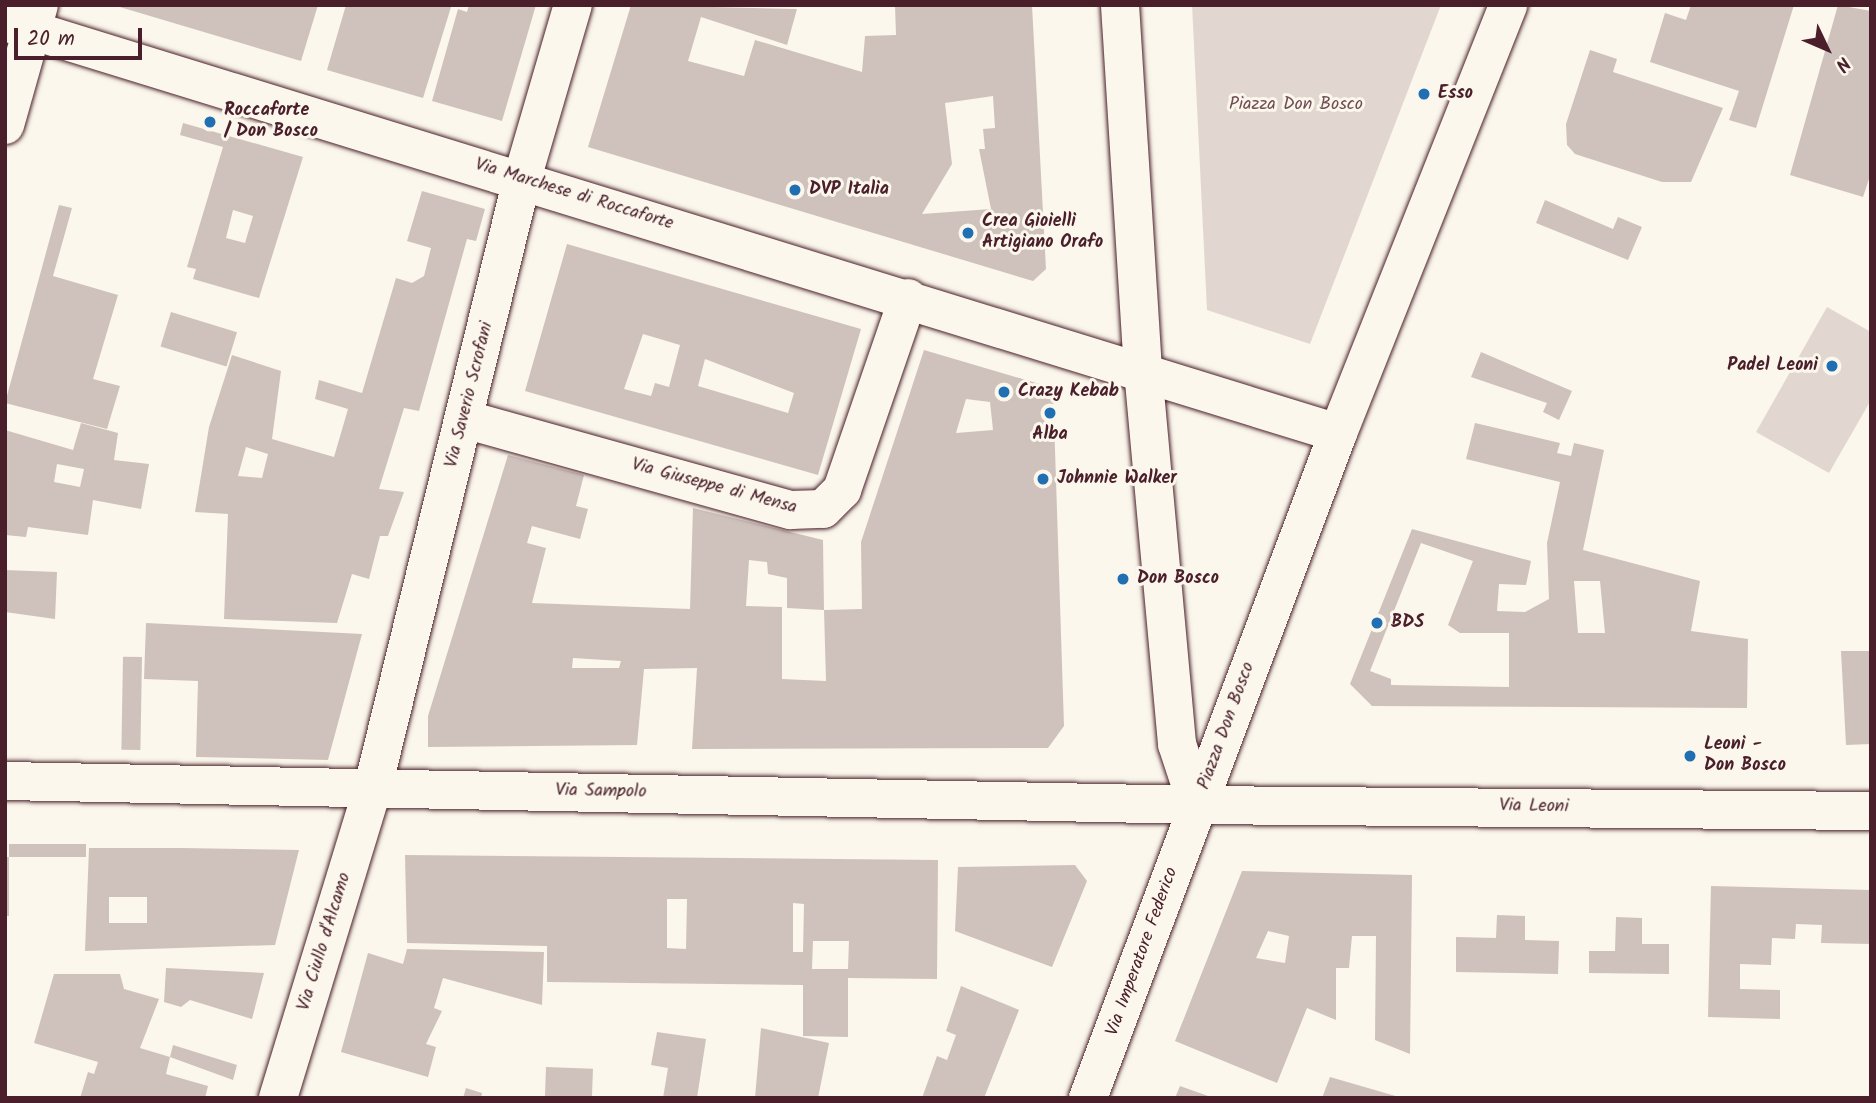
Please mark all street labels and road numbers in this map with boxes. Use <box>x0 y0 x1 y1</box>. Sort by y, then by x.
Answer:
street label: Via Marchese di Roccaforte <box>472 154 676 236</box>
street label: Via Saverio Scrofani <box>441 320 499 470</box>
street label: Via Giuseppe di Mensa <box>629 455 799 519</box>
street label: Piazza Don Bosco <box>1194 659 1260 793</box>
street label: Via Sampolo <box>555 780 647 804</box>
street label: Via Leoni <box>1499 796 1569 818</box>
street label: Via Imperatore Federico <box>1102 865 1184 1039</box>
street label: Via Ciullo d'Alcamo <box>294 870 356 1014</box>

